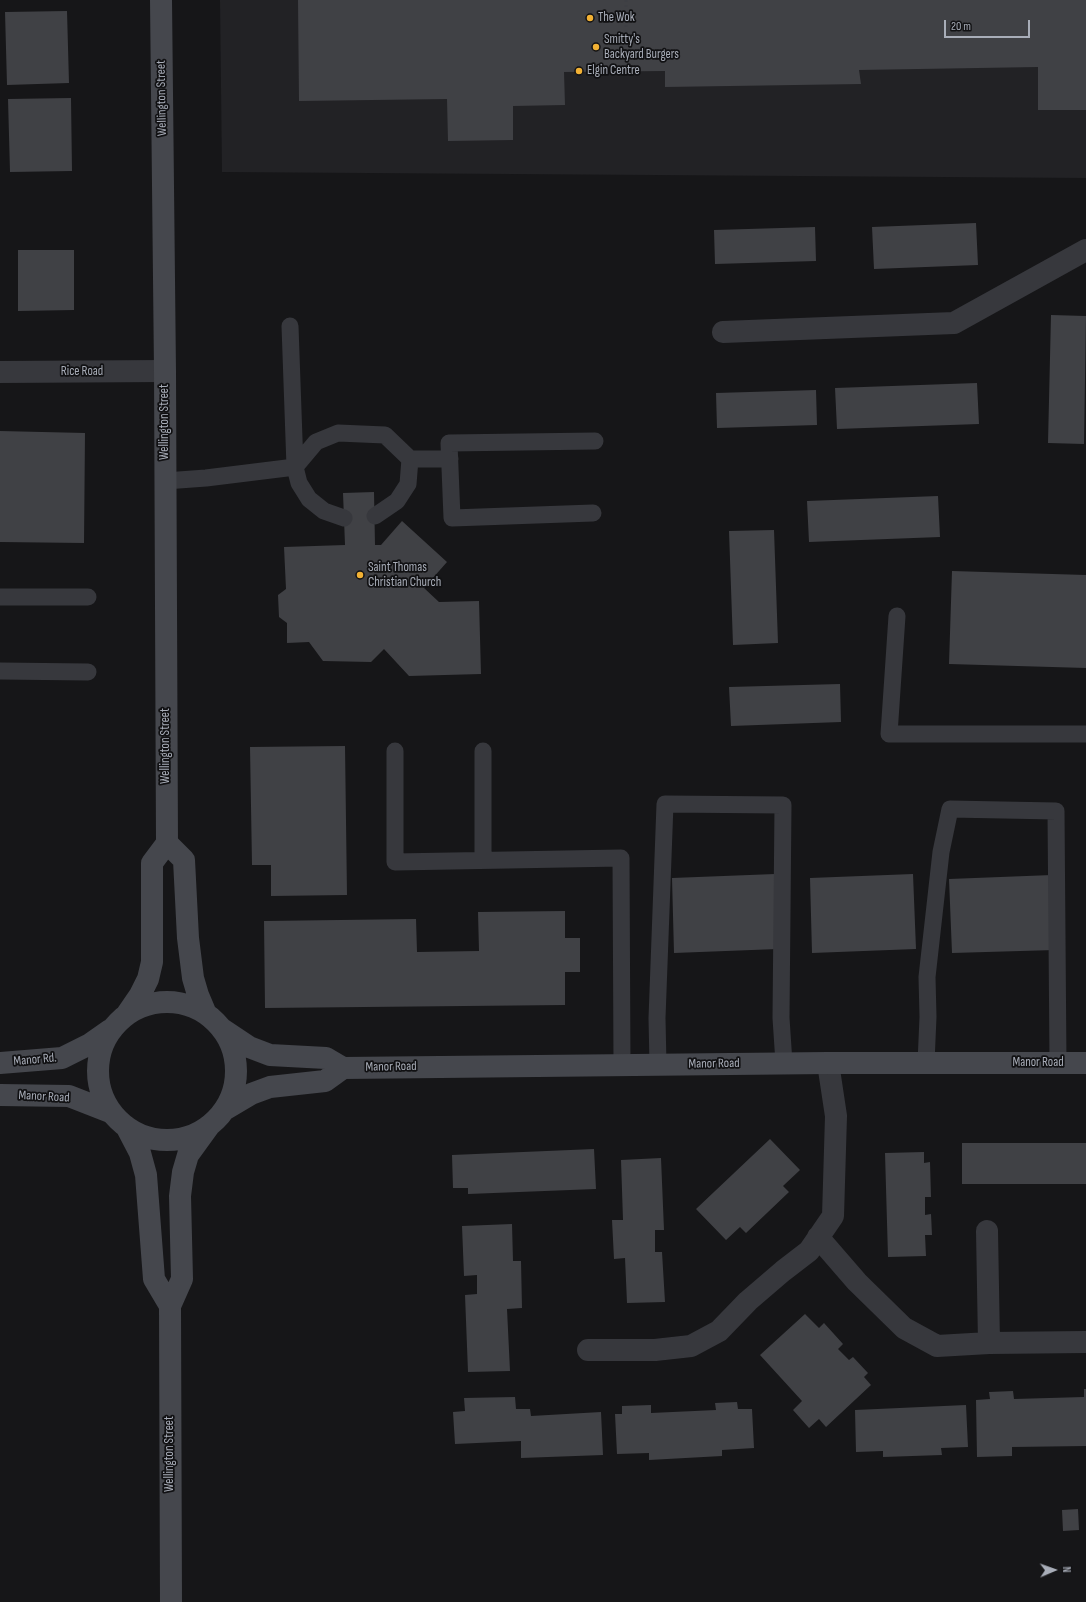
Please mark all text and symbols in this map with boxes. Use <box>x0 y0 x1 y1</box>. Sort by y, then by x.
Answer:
place label: The Wok <box>598 10 635 26</box>
scale bar <box>946 12 1032 38</box>
marker: The Wok <box>585 13 595 23</box>
text: 20 m <box>951 19 971 34</box>
place label: Smitty's Backyard Burgers <box>604 32 679 63</box>
marker: Smitty's Backyard Burgers <box>591 42 601 52</box>
street label: Wellington Street <box>154 60 170 136</box>
place label: Elgin Centre <box>587 63 640 79</box>
marker: Elgin Centre <box>574 66 584 76</box>
street label: Rice Road <box>61 364 103 380</box>
street label: Wellington Street <box>157 384 173 460</box>
place label: Saint Thomas Christian Church <box>368 560 441 591</box>
marker: Saint Thomas Christian Church <box>355 570 365 580</box>
street label: Wellington Street <box>158 708 174 784</box>
street label: Manor Rd. <box>13 1050 57 1070</box>
street label: Manor Road <box>1012 1055 1064 1071</box>
street label: Manor Road <box>688 1056 740 1072</box>
street label: Manor Road <box>365 1059 417 1075</box>
street label: Manor Road <box>18 1088 70 1106</box>
street label: Wellington Street <box>162 1416 178 1492</box>
north arrow <box>1034 1550 1074 1590</box>
text: N <box>1060 1566 1073 1573</box>

